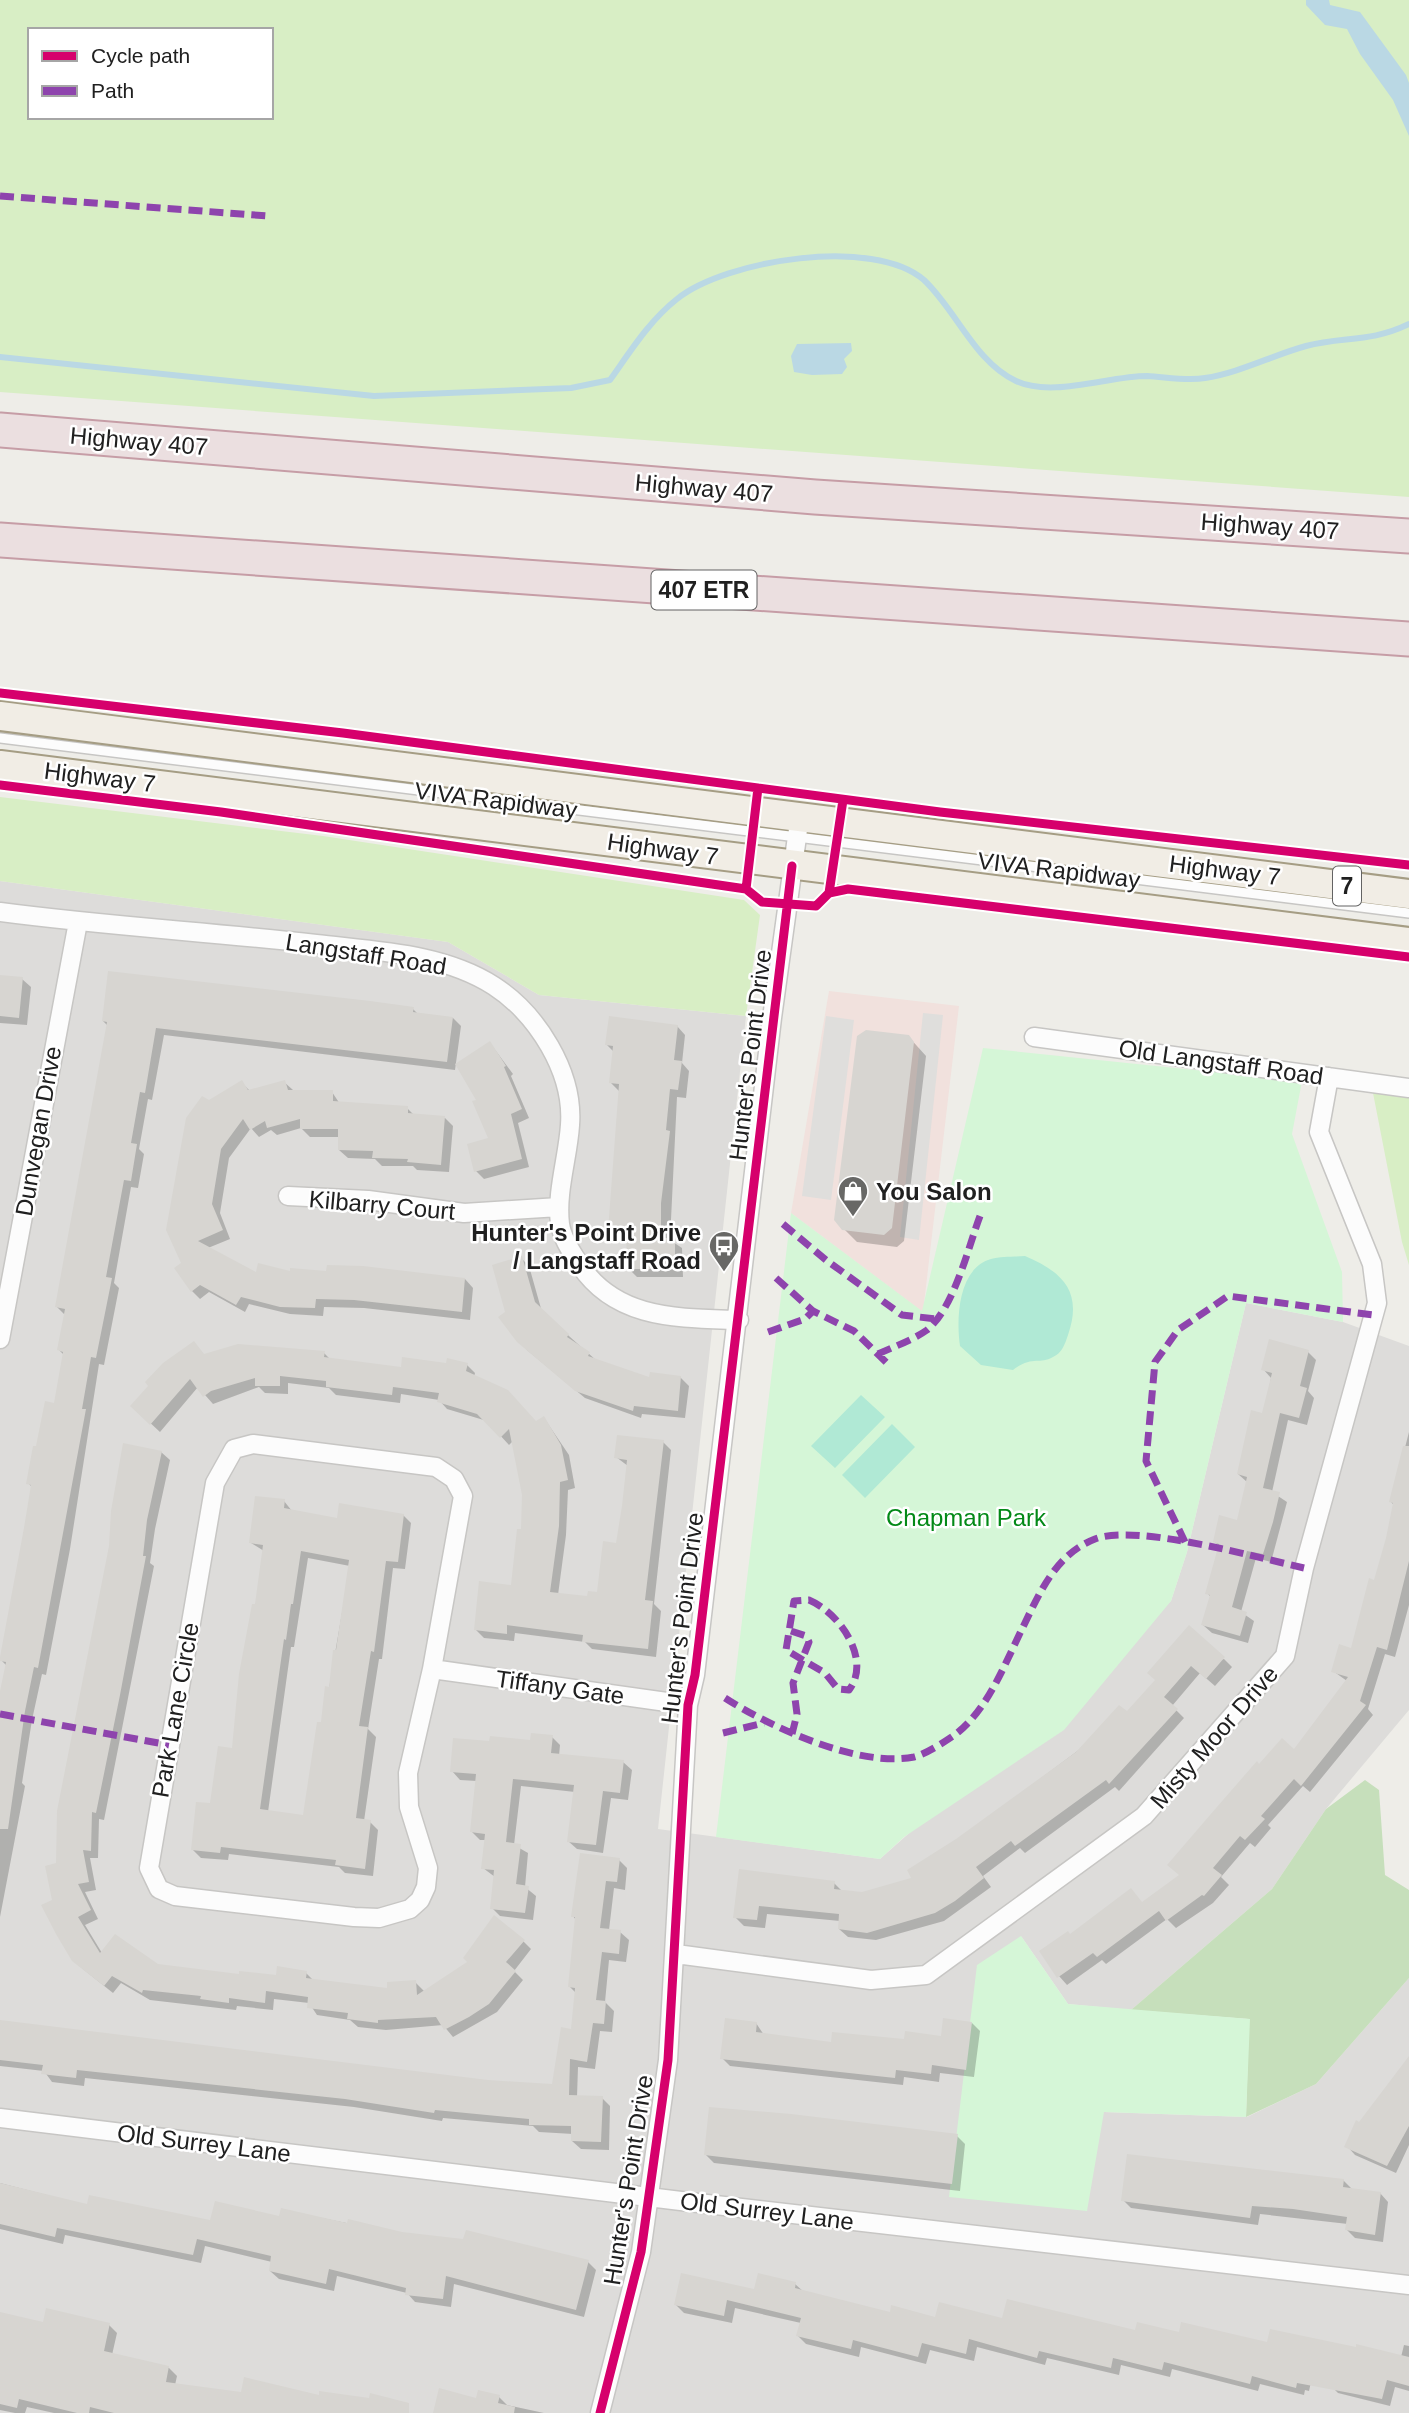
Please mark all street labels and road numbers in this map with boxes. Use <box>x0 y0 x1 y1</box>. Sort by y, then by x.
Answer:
street label: Highway 407 <box>69 422 209 460</box>
street label: Highway 407 <box>634 469 774 507</box>
street label: Highway 407 <box>1200 508 1340 544</box>
road number: 407 ETR <box>652 570 756 610</box>
street label: Highway 7 <box>43 757 157 797</box>
street label: VIVA Rapidway <box>413 777 579 823</box>
street label: Highway 7 <box>606 828 720 870</box>
street label: VIVA Rapidway <box>976 847 1142 893</box>
street label: Highway 7 <box>1168 850 1282 890</box>
road number: 7 <box>1333 866 1361 906</box>
street label: Langstaff Road <box>284 928 448 980</box>
street label: Hunter's Point Drive <box>724 948 776 1162</box>
street label: Old Langstaff Road <box>1117 1034 1325 1090</box>
street label: Dunvegan Drive <box>10 1044 66 1218</box>
street label: Kilbarry Court <box>308 1185 457 1225</box>
street label: Hunter's Point Drive <box>656 1511 708 1725</box>
street label: Park Lane Circle <box>146 1620 204 1800</box>
street label: Misty Moor Drive <box>1145 1660 1283 1814</box>
street label: Tiffany Gate <box>494 1665 626 1709</box>
street label: Hunter's Point Drive <box>598 2073 658 2287</box>
street label: Old Surrey Lane <box>116 2119 292 2167</box>
street label: Old Surrey Lane <box>679 2187 855 2235</box>

